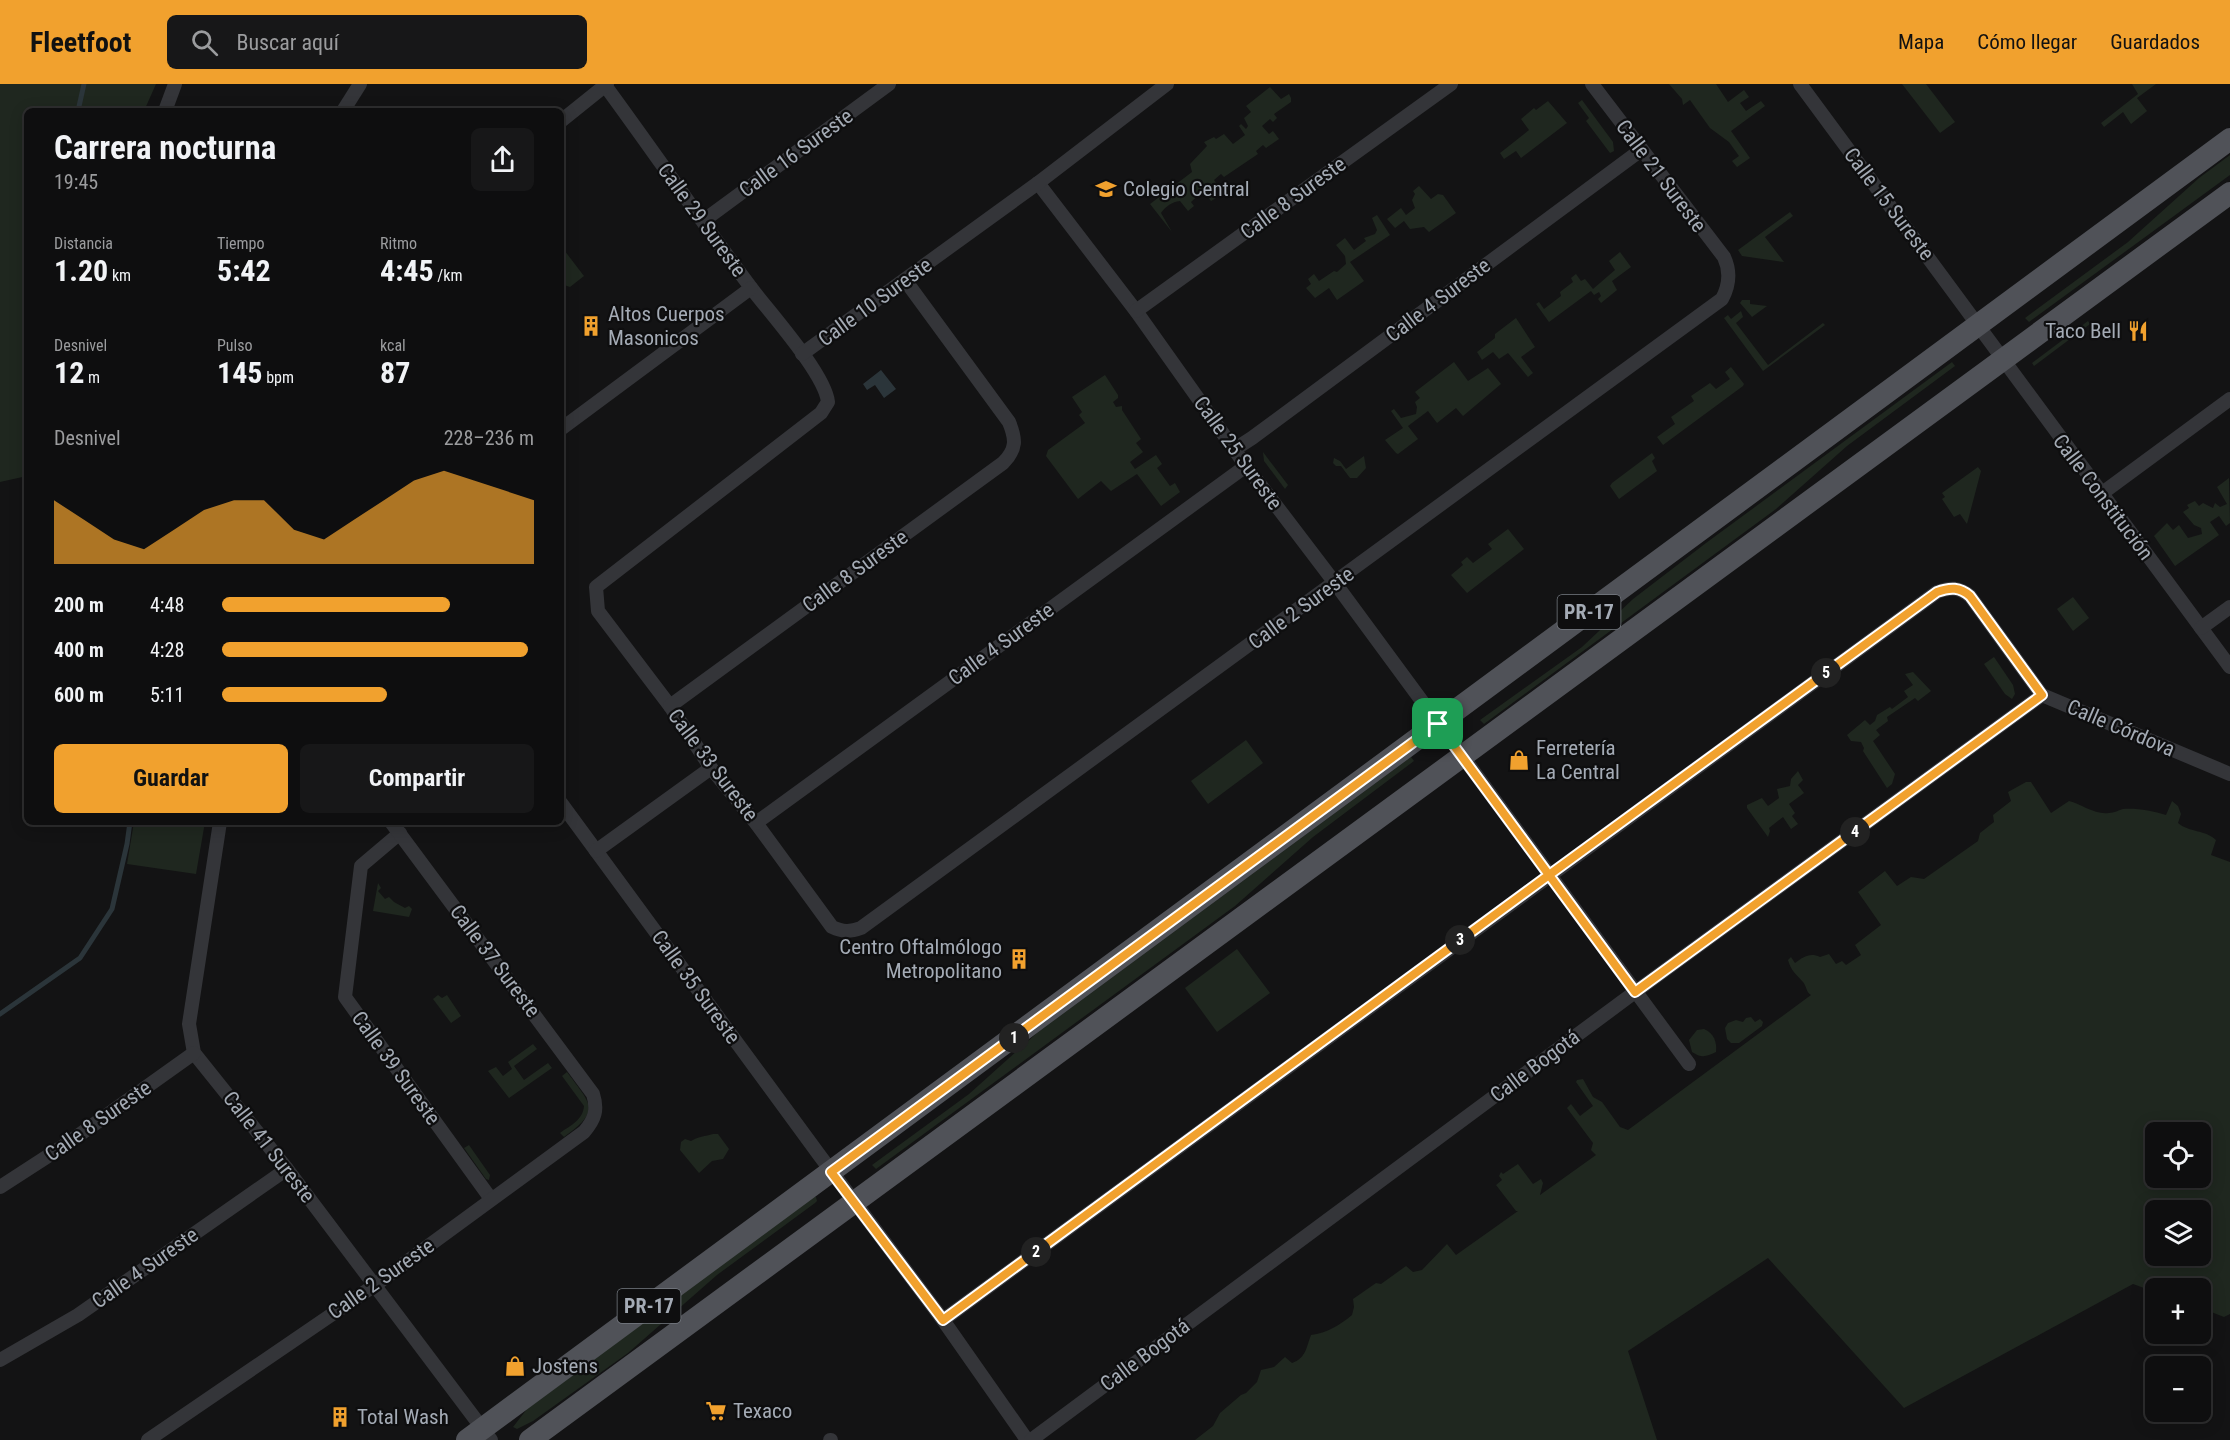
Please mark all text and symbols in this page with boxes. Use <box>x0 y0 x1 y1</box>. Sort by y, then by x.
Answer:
search box <box>167 15 587 69</box>
text: Fleetfoot <box>30 26 131 59</box>
icon: search <box>188 26 221 59</box>
text: Buscar aquí <box>236 30 339 55</box>
text: Mapa <box>1898 30 1944 54</box>
text: Cómo llegar <box>1977 30 2077 54</box>
text: Guardados <box>2110 30 2200 54</box>
street label: Calle 16 Sureste <box>735 104 858 202</box>
street label: Calle 21 Sureste <box>1611 115 1711 237</box>
text: Carrera nocturna <box>54 128 276 167</box>
button: share <box>471 128 534 191</box>
street label: Calle 15 Sureste <box>1839 143 1939 265</box>
street label: Calle 8 Sureste <box>1236 152 1350 244</box>
street label: Calle 29 Sureste <box>653 159 751 282</box>
text: 19:45 <box>54 170 98 194</box>
school or university icon: Colegio Central <box>1094 177 1118 201</box>
place label: Colegio Central <box>1123 177 1250 201</box>
text: Distancia <box>54 234 113 253</box>
text: Tiempo <box>217 234 264 253</box>
text: Ritmo <box>380 234 417 253</box>
text: 1.20 <box>54 253 108 288</box>
text: 5:42 <box>217 253 271 288</box>
text: 4:45 <box>380 253 434 288</box>
street label: Calle 10 Sureste <box>814 253 937 351</box>
street label: Calle 4 Sureste <box>1381 253 1495 347</box>
text: km <box>108 266 131 285</box>
text: /km <box>434 266 463 285</box>
place label: Altos Cuerpos Masonicos <box>608 302 725 350</box>
building icon: Altos Cuerpos Masonicos <box>579 314 603 338</box>
place label: Taco Bell <box>2045 319 2121 343</box>
restaurant icon: Taco Bell <box>2126 319 2150 343</box>
text: Desnivel <box>54 336 107 355</box>
text: Pulso <box>217 336 253 355</box>
text: kcal <box>380 336 406 355</box>
text: 12 <box>54 355 84 390</box>
text: 145 <box>217 355 262 390</box>
text: 87 <box>380 355 410 390</box>
text: m <box>84 368 100 387</box>
text: bpm <box>262 368 294 387</box>
street label: Calle 25 Sureste <box>1189 392 1287 515</box>
text: Desnivel <box>54 426 121 450</box>
text: 228–236 m <box>444 426 534 450</box>
street label: Calle Constitución <box>2048 429 2158 565</box>
street label: Calle 8 Sureste <box>798 525 912 617</box>
street label: Calle 2 Sureste <box>1244 562 1358 654</box>
text: 200 m <box>54 593 104 617</box>
text: 4:48 <box>150 593 184 617</box>
road number: PR-17 <box>1558 595 1620 629</box>
street label: Calle 4 Sureste <box>944 598 1058 690</box>
text: 400 m <box>54 638 104 662</box>
text: 4:28 <box>150 638 184 662</box>
pin: 5 <box>1811 658 1841 688</box>
text: 5 <box>1822 663 1830 682</box>
text: 600 m <box>54 683 104 707</box>
text: 5:11 <box>150 683 184 707</box>
street label: Calle Córdova <box>2064 695 2178 761</box>
pin <box>1412 698 1463 749</box>
street label: Calle 33 Sureste <box>663 704 763 826</box>
icon: arrive <box>1421 707 1454 740</box>
place label: Ferretería La Central <box>1536 736 1620 784</box>
button: Guardar <box>54 744 288 813</box>
button: Compartir <box>300 744 534 813</box>
shop icon: Ferretería La Central <box>1507 748 1531 772</box>
pin: 4 <box>1840 817 1870 847</box>
text: 4 <box>1851 822 1859 841</box>
street label: Calle 37 Sureste <box>445 900 545 1022</box>
pin: 3 <box>1445 925 1475 955</box>
street label: Calle 35 Sureste <box>647 926 745 1049</box>
text: 3 <box>1456 930 1464 949</box>
place label: Centro Oftalmólogo Metropolitano <box>839 935 1002 983</box>
building icon: Centro Oftalmólogo Metropolitano <box>1007 947 1031 971</box>
street label: Calle 39 Sureste <box>347 1007 445 1130</box>
pin: 1 <box>999 1023 1029 1053</box>
street label: Calle Bogotá <box>1486 1025 1584 1107</box>
text: 1 <box>1010 1028 1018 1047</box>
street label: Calle 8 Sureste <box>40 1075 156 1166</box>
street label: Calle 41 Sureste <box>218 1087 320 1208</box>
map controls <box>2145 1122 2211 1422</box>
button: locate <box>2145 1122 2211 1188</box>
button: layers <box>2145 1200 2211 1266</box>
street label: Calle 4 Sureste <box>87 1222 203 1313</box>
street label: Calle 2 Sureste <box>323 1233 439 1324</box>
pin: 2 <box>1021 1237 1051 1267</box>
text: 2 <box>1032 1242 1040 1261</box>
button: + <box>2145 1278 2211 1344</box>
road number: PR-17 <box>618 1289 680 1323</box>
street label: Calle Bogotá <box>1096 1314 1194 1396</box>
shop icon: Jostens <box>503 1354 527 1378</box>
place label: Jostens <box>532 1354 598 1378</box>
button: − <box>2145 1356 2211 1422</box>
supermarket icon: Texaco <box>704 1399 728 1423</box>
place label: Texaco <box>733 1399 792 1423</box>
building icon: Total Wash <box>328 1405 352 1429</box>
place label: Total Wash <box>357 1405 449 1429</box>

